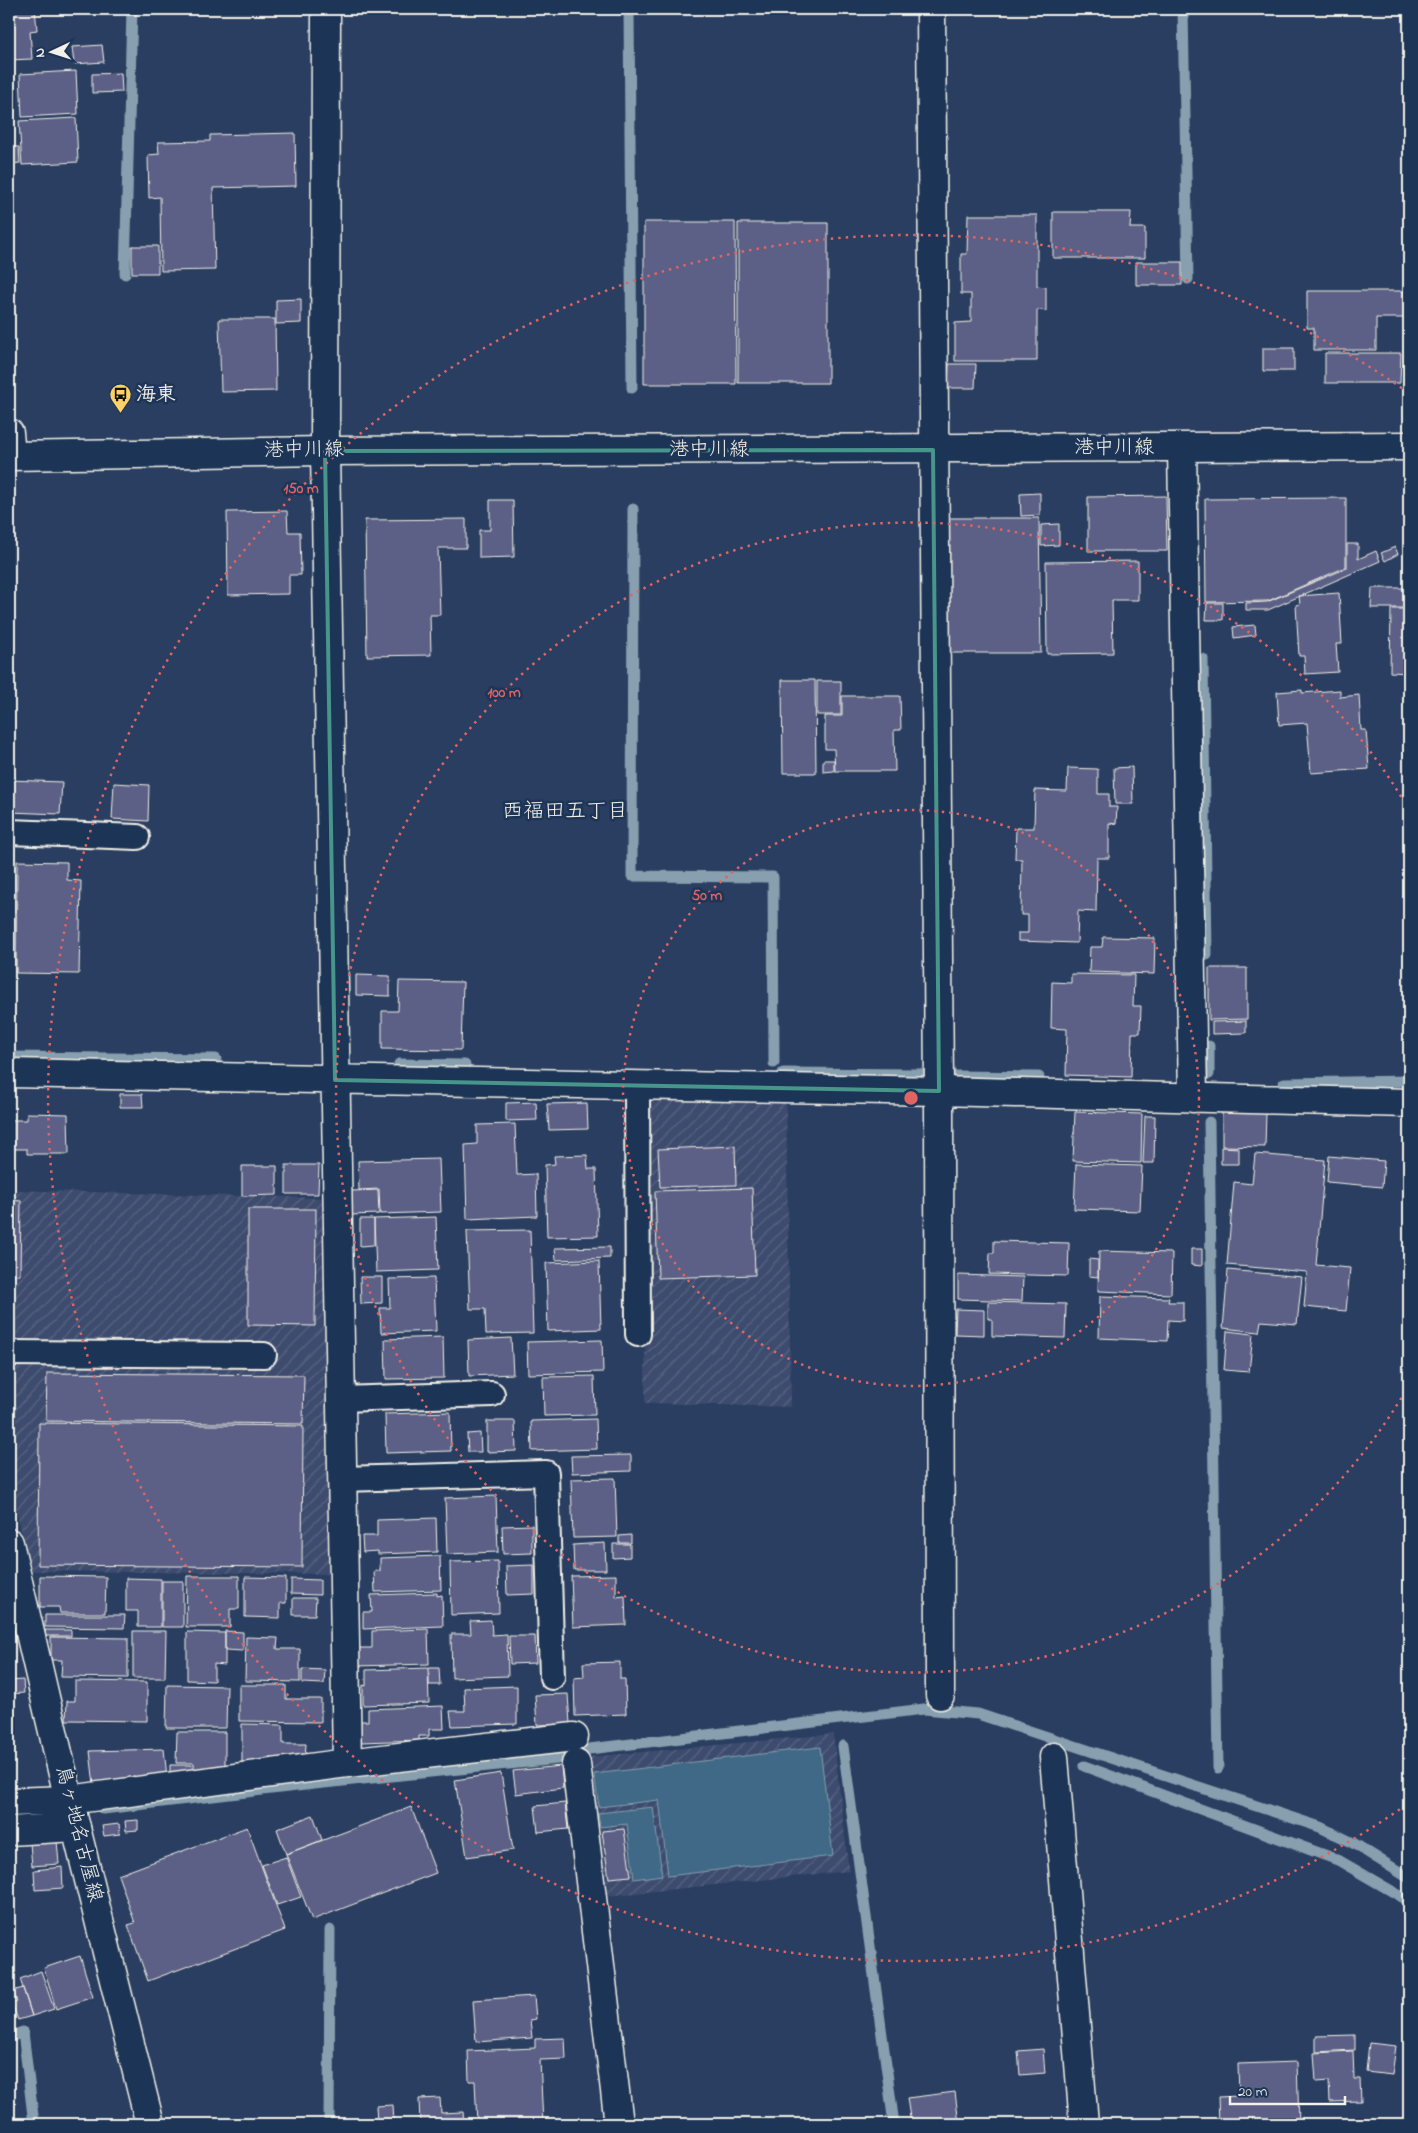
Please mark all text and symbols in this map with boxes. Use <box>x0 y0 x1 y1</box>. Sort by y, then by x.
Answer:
north arrow <box>28 28 78 78</box>
text: N <box>30 47 51 58</box>
place label: 海東 <box>136 381 176 410</box>
bus stop icon: 海東 <box>108 383 132 414</box>
street label: 港中川線 <box>1074 434 1154 463</box>
street label: 港中川線 <box>264 436 344 466</box>
street label: 港中川線 <box>669 436 749 465</box>
text: 150 m <box>283 478 319 500</box>
text: 100 m <box>487 682 521 704</box>
district label: 西福田五丁目 <box>502 797 628 827</box>
text: 50 m <box>692 885 723 907</box>
centre of rings <box>902 1089 920 1107</box>
street label: 鳥ヶ地名古屋線 <box>47 1763 109 1905</box>
scale bar <box>1230 2073 1346 2105</box>
text: 20 m <box>1238 2081 1268 2103</box>

